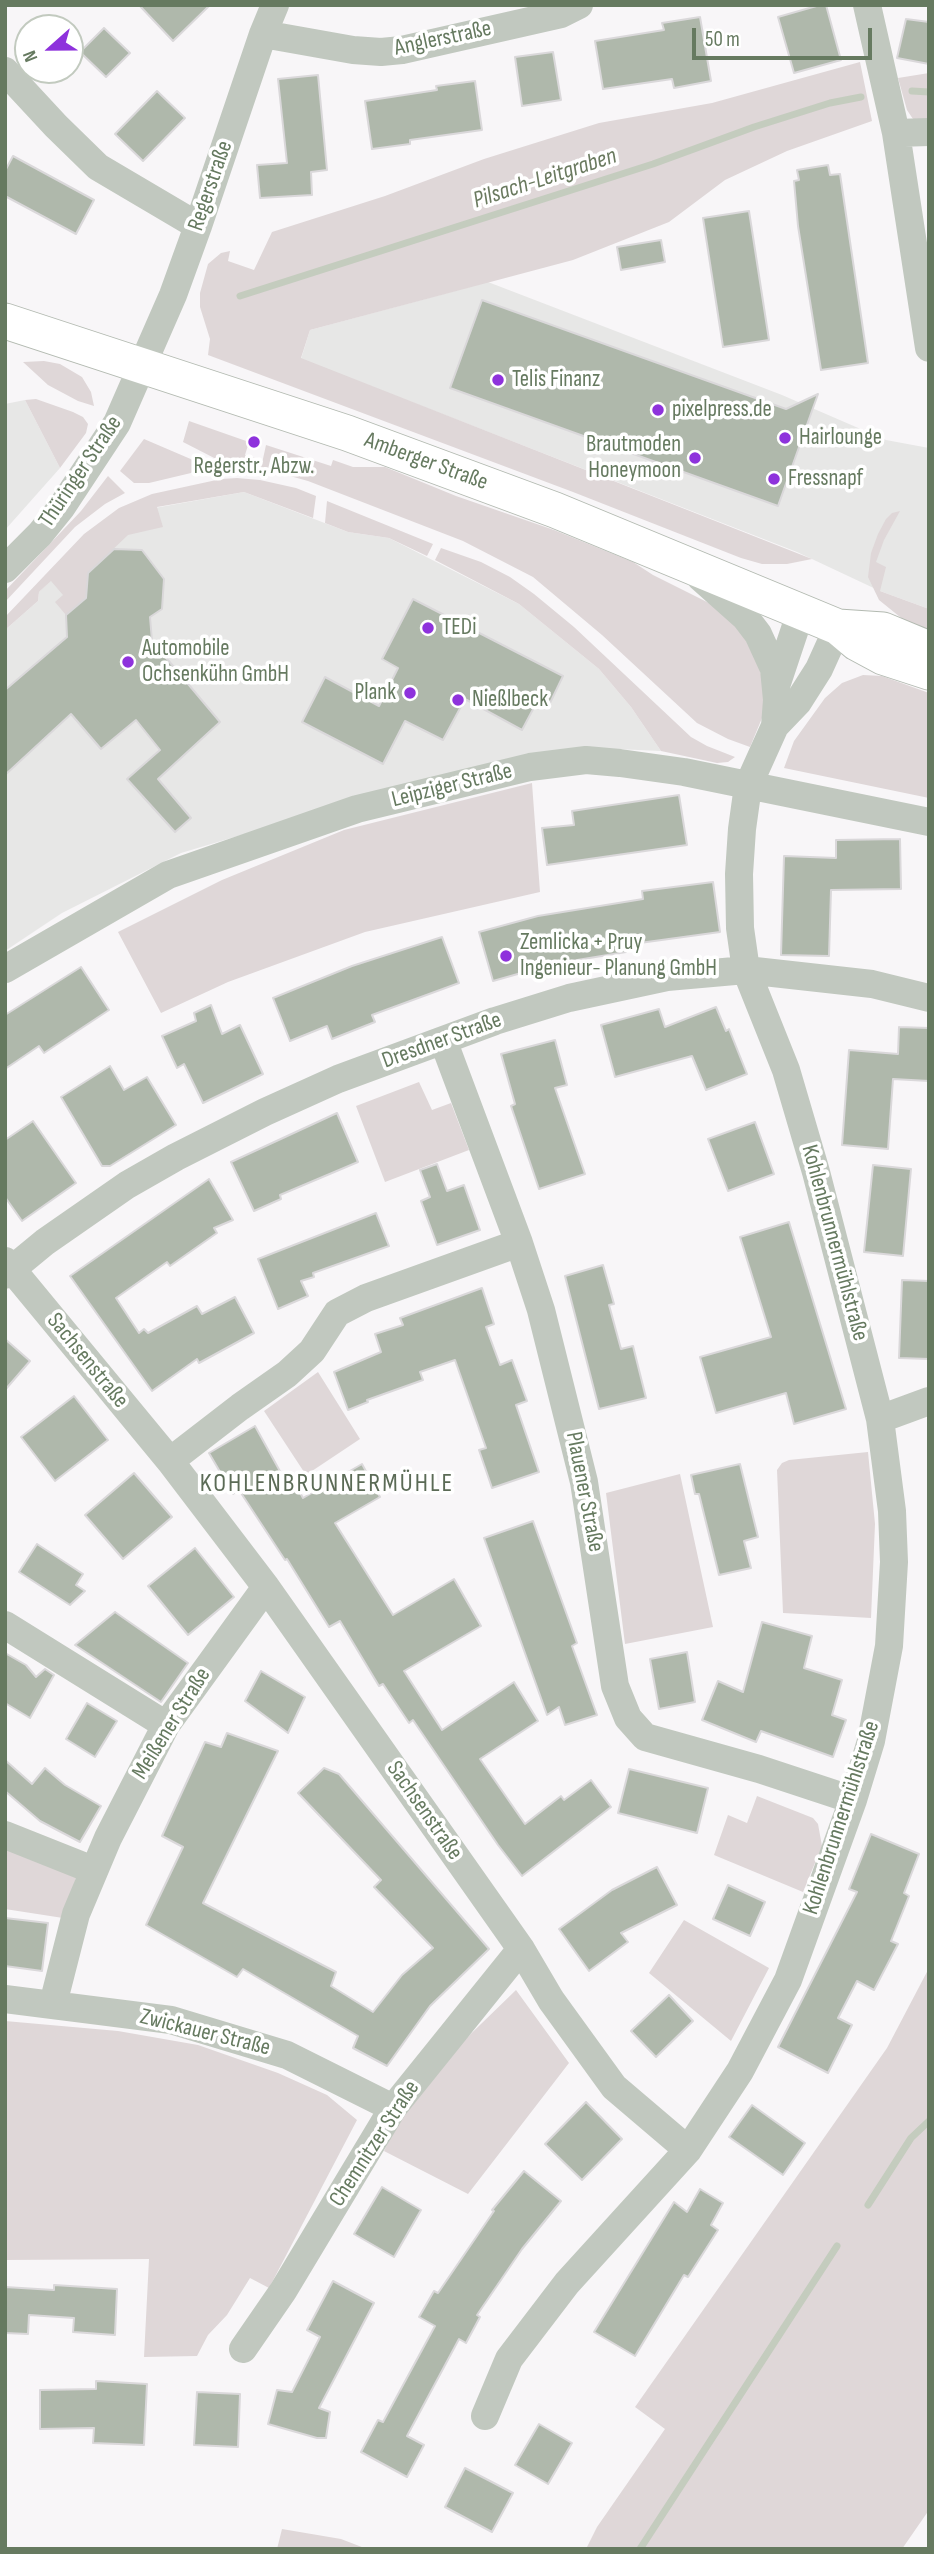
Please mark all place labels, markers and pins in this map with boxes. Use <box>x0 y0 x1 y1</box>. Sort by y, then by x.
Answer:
place label: Telis Finanz <box>512 366 600 394</box>
marker: Telis Finanz <box>490 372 506 388</box>
place label: pixelpress.de <box>672 396 772 424</box>
marker: pixelpress.de <box>650 402 666 418</box>
place label: Hairlounge <box>799 424 882 452</box>
marker: Hairlounge <box>777 430 793 446</box>
place label: Brautmoden Honeymoon <box>586 431 681 485</box>
marker: Regerstr., Abzw. <box>246 434 262 450</box>
marker: Brautmoden Honeymoon <box>687 450 703 466</box>
place label: Regerstr., Abzw. <box>194 453 314 481</box>
place label: Fressnapf <box>788 465 863 493</box>
marker: Fressnapf <box>766 471 782 487</box>
place label: TEDi <box>442 614 476 642</box>
marker: TEDi <box>420 620 436 636</box>
place label: Automobile Ochsenkühn GmbH <box>142 635 289 689</box>
marker: Automobile Ochsenkühn GmbH <box>120 654 136 670</box>
place label: Plank <box>355 679 396 707</box>
marker: Plank <box>402 685 418 701</box>
place label: Nießlbeck <box>472 686 548 714</box>
marker: Nießlbeck <box>450 692 466 708</box>
place label: Zemlicka + Pruy Ingenieur- Planung GmbH <box>520 929 717 983</box>
marker: Zemlicka + Pruy Ingenieur- Planung GmbH <box>498 948 514 964</box>

